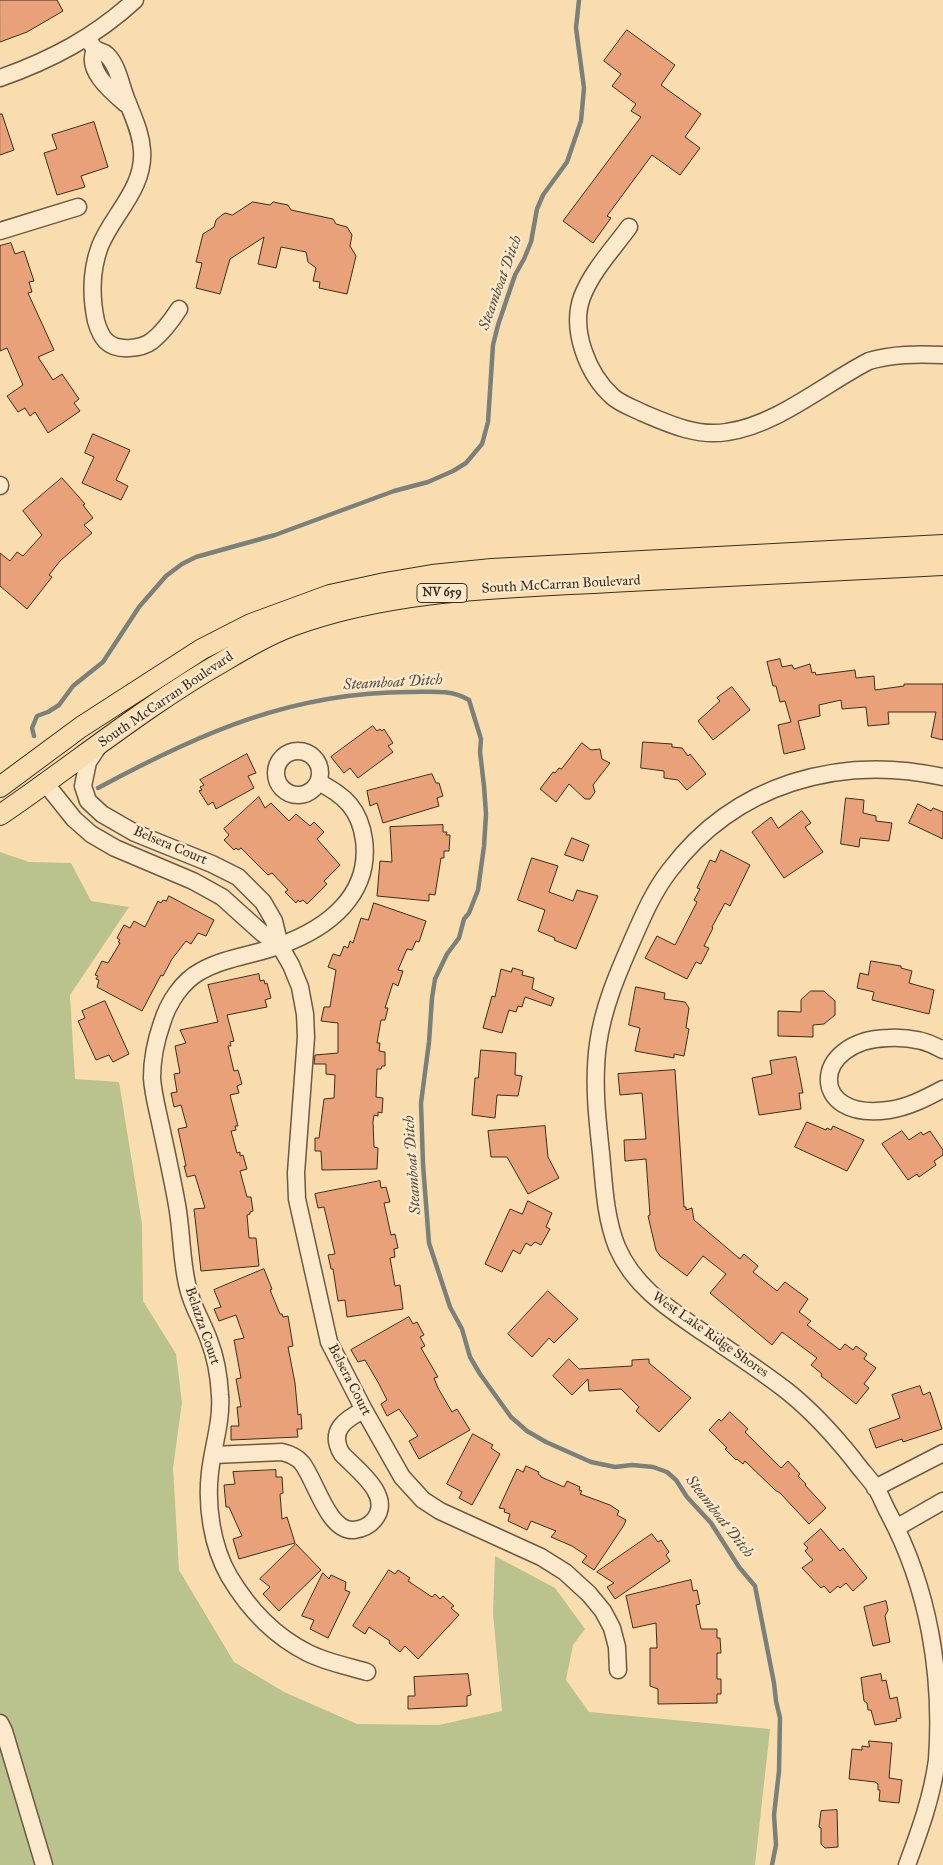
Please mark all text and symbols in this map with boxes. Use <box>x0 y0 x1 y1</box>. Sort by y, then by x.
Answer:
water label: Steamboat Ditch <box>476 233 526 333</box>
street label: South McCarran Boulevard <box>481 572 641 598</box>
road number: NV 659 <box>417 584 467 602</box>
street label: South McCarran Boulevard <box>95 648 237 752</box>
water label: Steamboat Ditch <box>343 671 443 695</box>
street label: Belsera Court <box>131 823 209 869</box>
water label: Steamboat Ditch <box>401 1115 425 1215</box>
street label: Belazza Court <box>181 1285 223 1367</box>
street label: West Lake Ridge Shores <box>649 1289 771 1381</box>
street label: Belsera Court <box>324 1341 374 1419</box>
water label: Steamboat Ditch <box>681 1472 757 1562</box>

